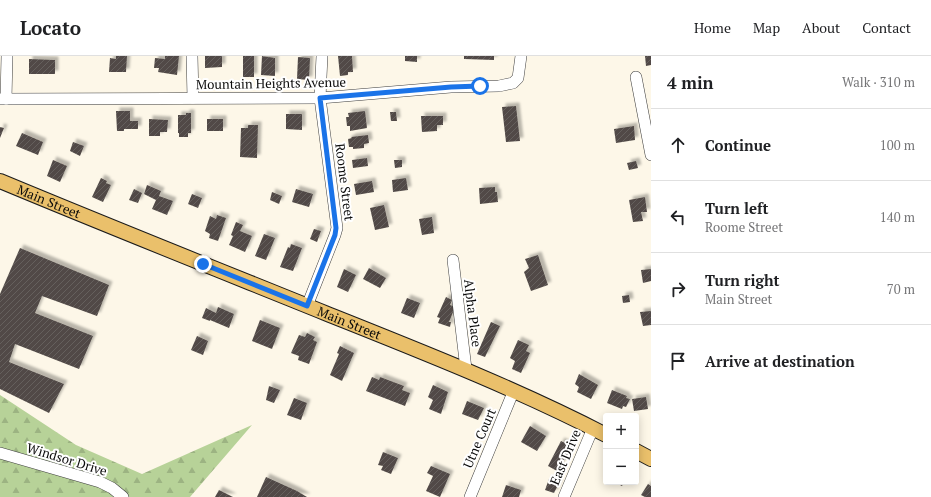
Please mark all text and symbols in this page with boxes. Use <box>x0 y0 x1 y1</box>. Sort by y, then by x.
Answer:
text: Locato <box>20 15 81 40</box>
text: Home <box>694 18 731 37</box>
text: Map <box>753 18 780 37</box>
text: About <box>802 18 840 37</box>
text: Contact <box>862 18 911 37</box>
text: 4 min <box>667 71 714 94</box>
street label: Mountain Heights Avenue <box>196 73 346 93</box>
text: Walk · 310 m <box>842 73 915 91</box>
route start <box>471 77 489 95</box>
icon: ahead <box>667 134 689 156</box>
text: Continue <box>705 135 771 155</box>
text: 100 m <box>880 136 915 154</box>
street label: Roome Street <box>331 142 359 222</box>
street label: Main Street <box>14 180 84 222</box>
text: Turn left <box>705 198 769 218</box>
icon: left <box>667 206 689 228</box>
text: 140 m <box>880 208 915 226</box>
text: Roome Street <box>705 218 783 236</box>
route end <box>194 255 212 273</box>
text: Turn right <box>705 270 780 290</box>
street label: Alpha Place <box>460 278 486 348</box>
icon: right <box>667 278 689 300</box>
text: 70 m <box>887 280 915 298</box>
text: Main Street <box>705 290 772 308</box>
street label: Main Street <box>315 302 384 344</box>
icon: arrive <box>667 350 689 372</box>
text: Arrive at destination <box>705 351 855 371</box>
street label: Utne Court <box>458 405 500 471</box>
map controls <box>603 413 639 485</box>
button: + <box>603 413 639 449</box>
street label: East Drive <box>545 426 585 488</box>
street label: Windsor Drive <box>25 438 109 480</box>
button: − <box>603 449 639 485</box>

